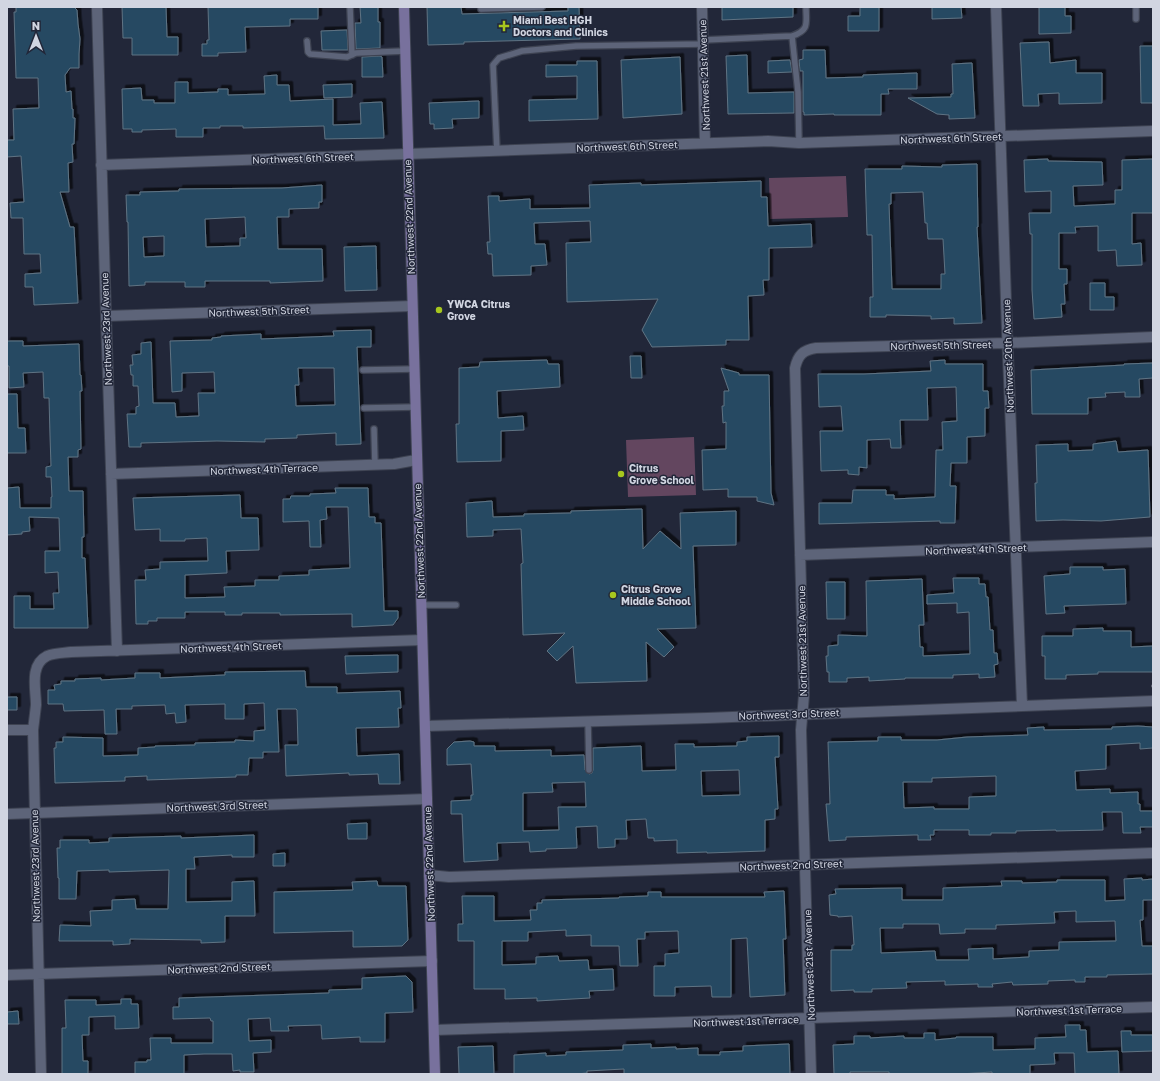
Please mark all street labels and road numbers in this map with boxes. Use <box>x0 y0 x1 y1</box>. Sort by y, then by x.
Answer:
street label: Northwest 21st Avenue <box>696 19 712 131</box>
street label: Northwest 6th Street <box>900 130 1002 146</box>
street label: Northwest 6th Street <box>576 138 678 154</box>
street label: Northwest 6th Street <box>252 150 354 166</box>
street label: Northwest 22nd Avenue <box>401 159 417 275</box>
street label: Northwest 23rd Avenue <box>98 272 114 386</box>
street label: Northwest 20th Avenue <box>1000 299 1016 413</box>
street label: Northwest 5th Street <box>208 303 310 319</box>
street label: Northwest 5th Street <box>890 338 992 352</box>
street label: Northwest 4th Terrace <box>210 461 318 477</box>
street label: Northwest 22nd Avenue <box>411 483 427 599</box>
street label: Northwest 4th Street <box>925 541 1027 557</box>
street label: Northwest 21st Avenue <box>795 585 809 697</box>
street label: Northwest 4th Street <box>180 639 282 655</box>
street label: Northwest 3rd Street <box>738 706 840 722</box>
street label: Northwest 3rd Street <box>166 798 268 814</box>
street label: Northwest 22nd Avenue <box>421 806 437 922</box>
street label: Northwest 23rd Avenue <box>28 809 42 922</box>
street label: Northwest 2nd Street <box>739 857 843 873</box>
street label: Northwest 21st Avenue <box>801 909 817 1021</box>
street label: Northwest 2nd Street <box>167 960 271 976</box>
street label: Northwest 1st Terrace <box>1016 1002 1122 1018</box>
street label: Northwest 1st Terrace <box>693 1013 799 1029</box>

